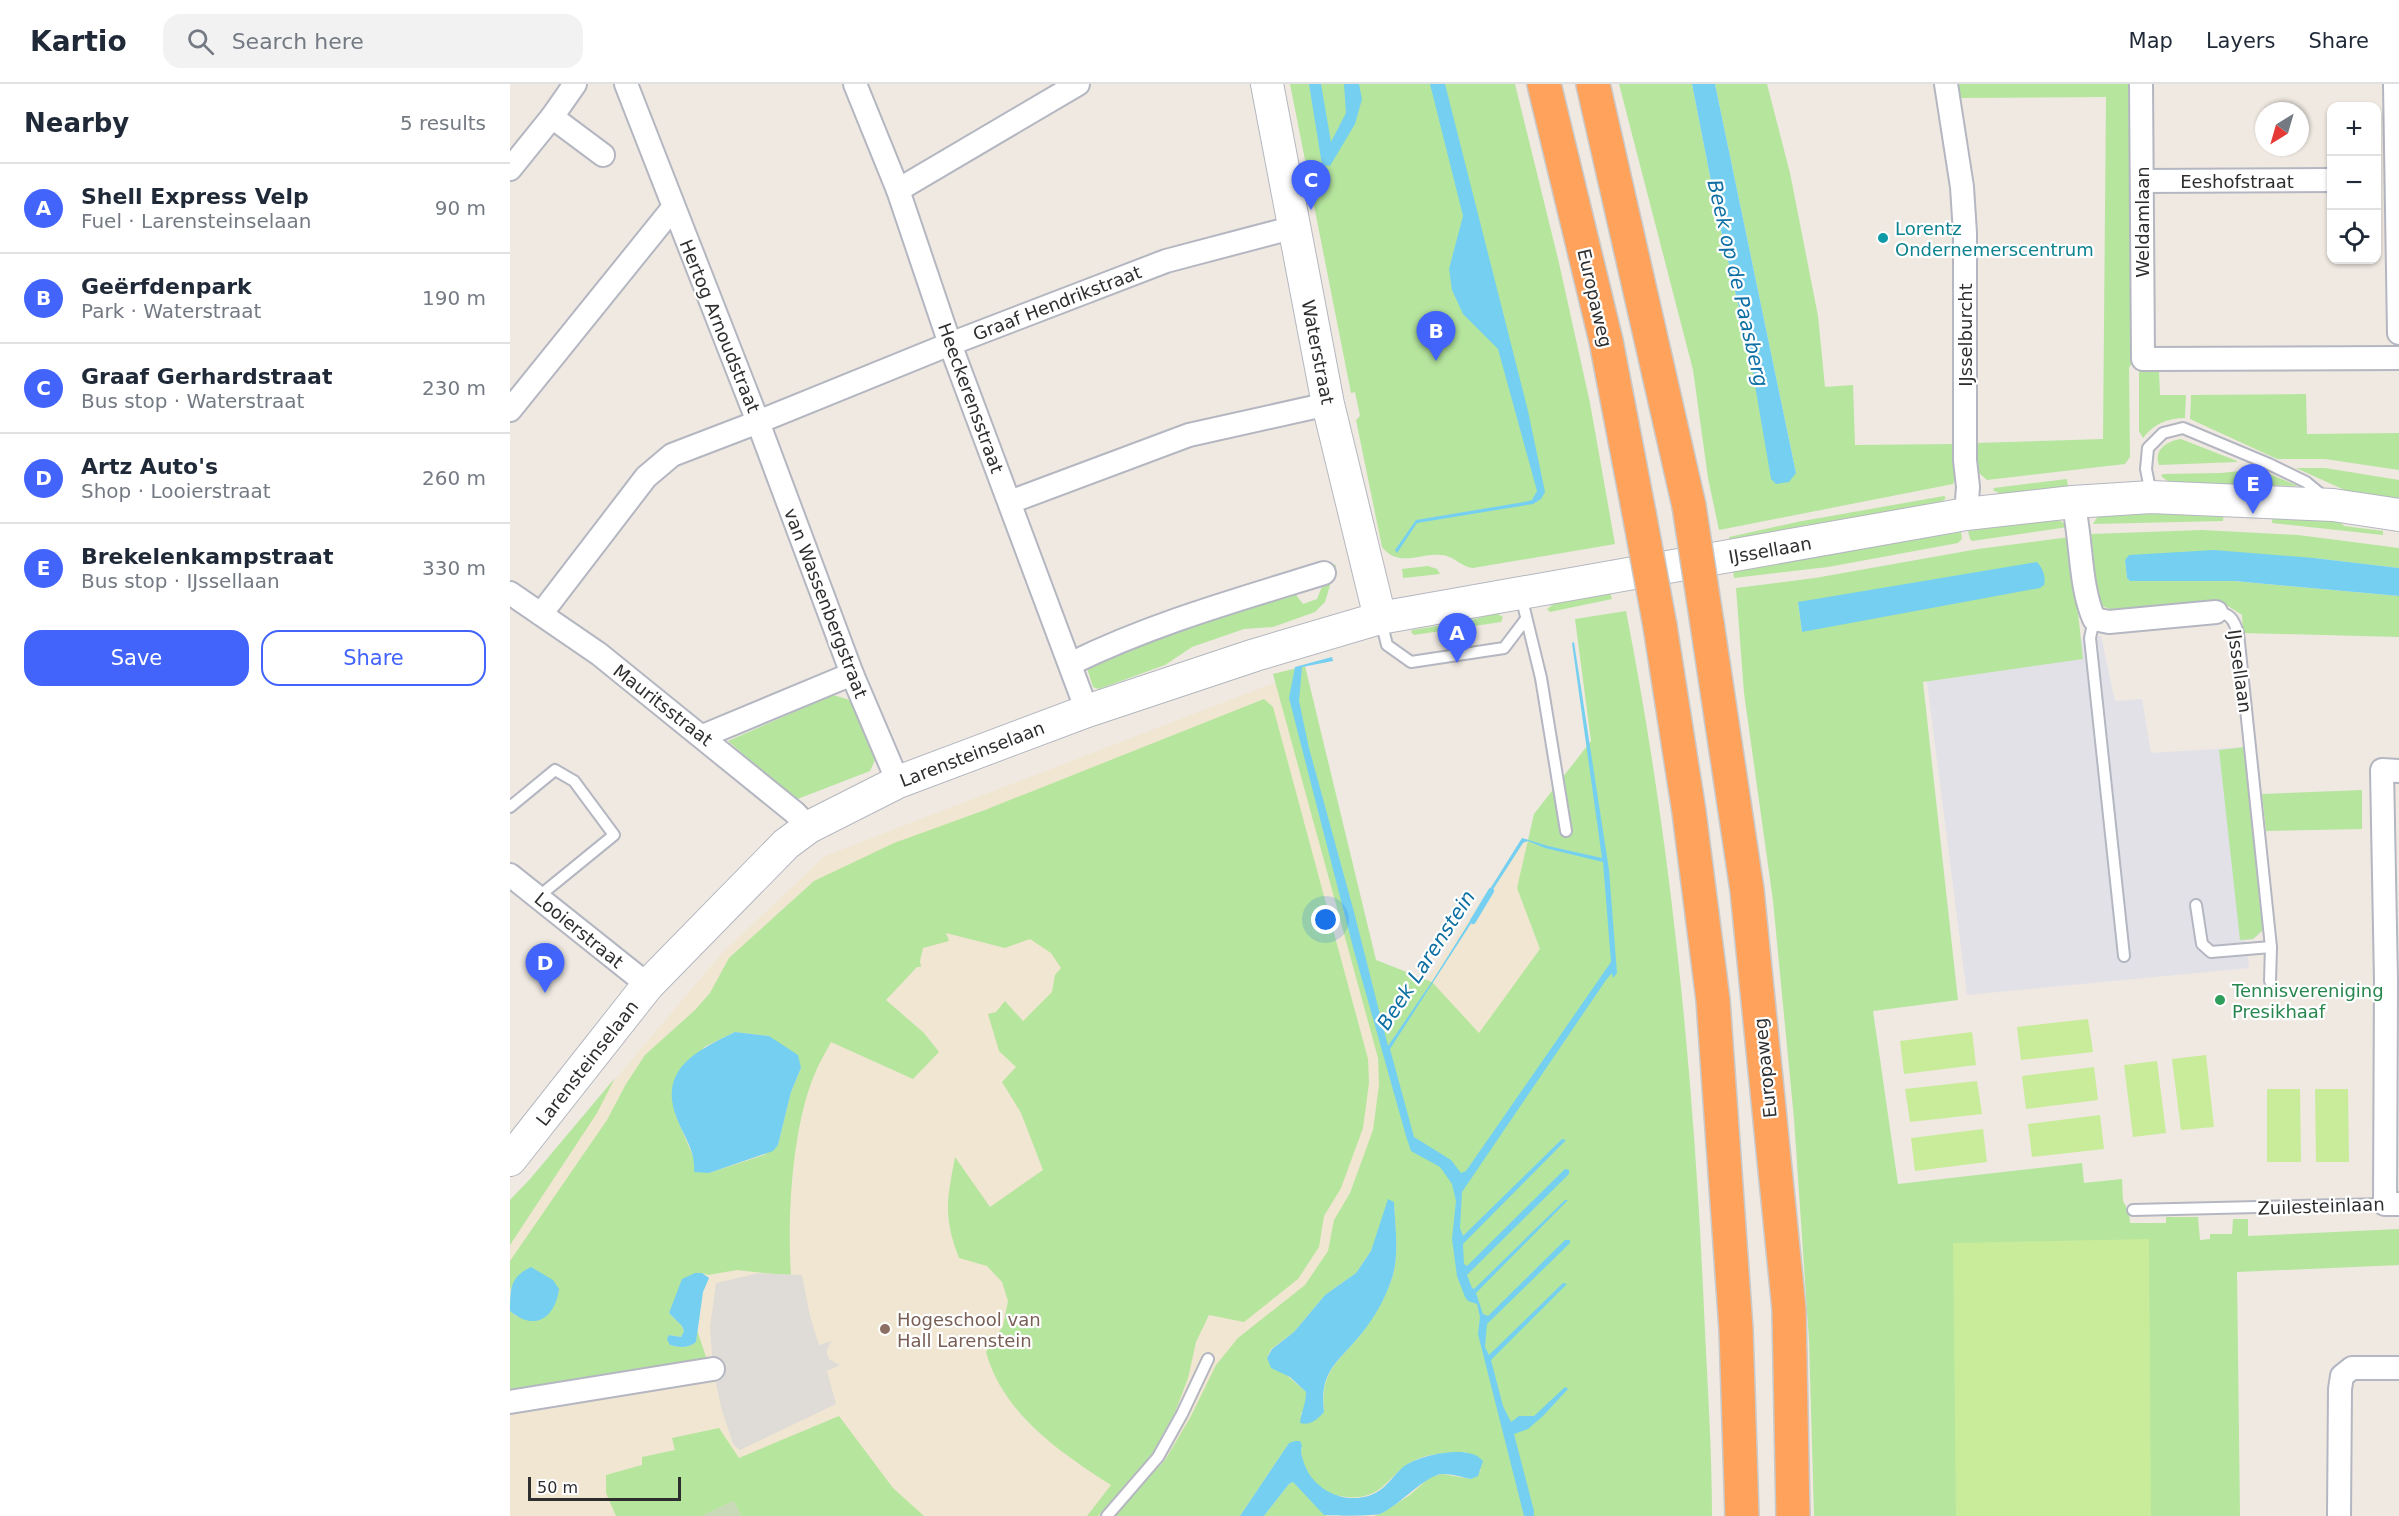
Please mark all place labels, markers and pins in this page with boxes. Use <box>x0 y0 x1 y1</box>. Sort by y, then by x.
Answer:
pin: C <box>1292 160 1330 210</box>
place label: Lorentz Ondernemerscentrum <box>1895 218 2094 260</box>
marker: Lorentz Ondernemerscentrum <box>1876 231 1890 245</box>
pin: B <box>1416 312 1456 361</box>
pin: E <box>2234 464 2272 514</box>
pin: A <box>1438 614 1476 663</box>
pin: D <box>525 944 564 993</box>
place label: Tennisvereniging Presikhaaf <box>2231 980 2384 1022</box>
marker: Tennisvereniging Presikhaaf <box>2213 993 2227 1007</box>
place label: Hogeschool van Hall Larenstein <box>897 1309 1041 1351</box>
marker: Hogeschool van Hall Larenstein <box>878 1322 892 1336</box>

